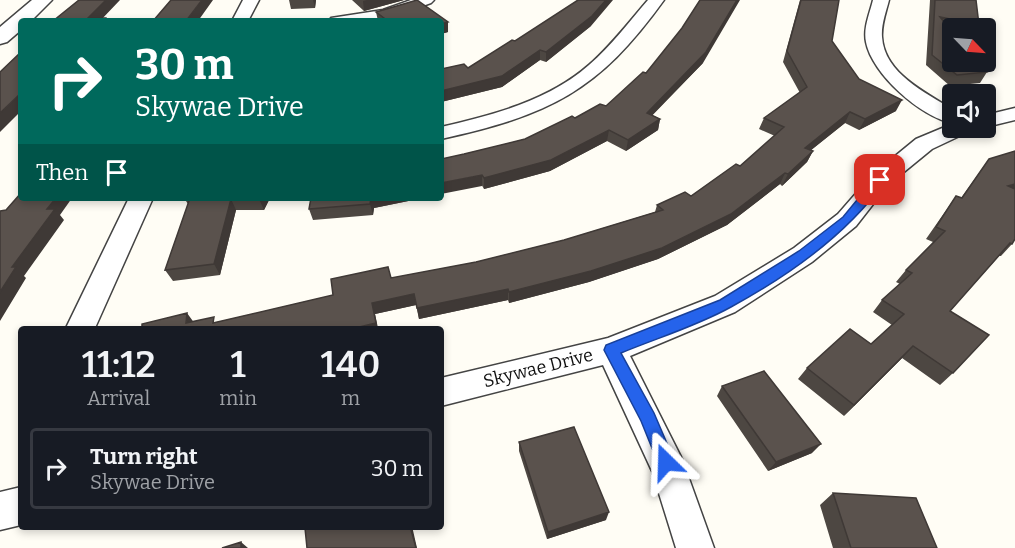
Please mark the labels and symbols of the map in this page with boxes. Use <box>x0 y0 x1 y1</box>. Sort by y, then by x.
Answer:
north arrow <box>942 18 996 72</box>
pin <box>854 154 905 205</box>
street label: Skywae Drive <box>481 344 595 392</box>
position arrow <box>634 430 698 494</box>

